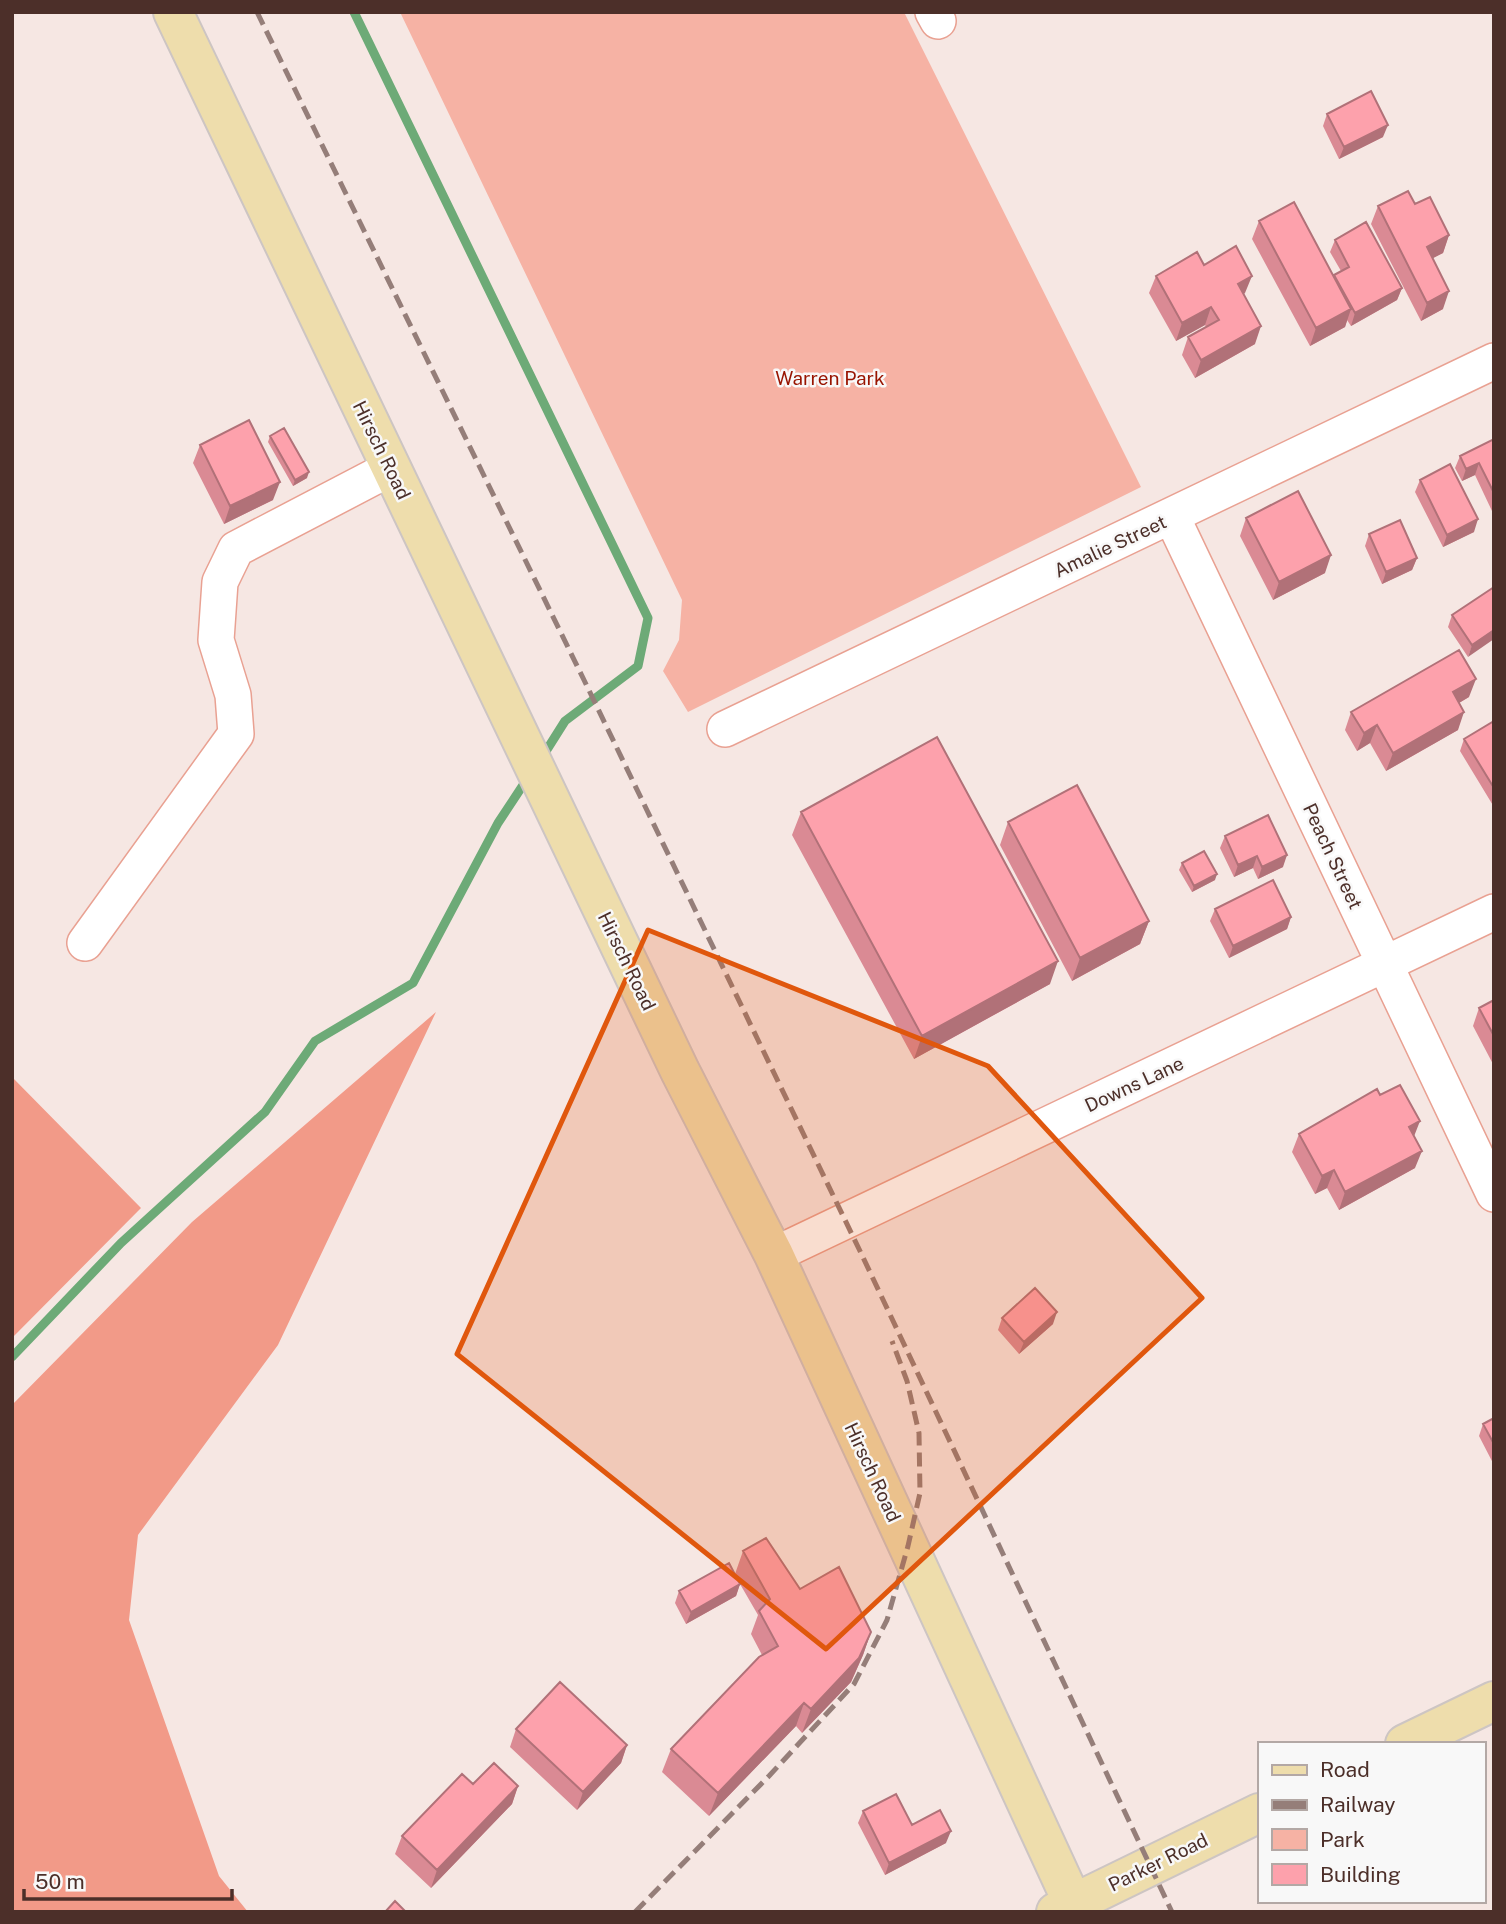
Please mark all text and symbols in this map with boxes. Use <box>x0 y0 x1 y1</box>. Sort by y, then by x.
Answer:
park label: Warren Park <box>775 367 885 389</box>
street label: Hirsch Road <box>349 397 415 503</box>
street label: Amalie Street <box>1050 510 1170 582</box>
street label: Peach Street <box>1299 800 1367 912</box>
street label: Hirsch Road <box>594 908 660 1014</box>
street label: Downs Lane <box>1081 1052 1187 1116</box>
street label: Hirsch Road <box>840 1419 906 1525</box>
legend <box>1258 1742 1485 1903</box>
text: Road <box>1320 1757 1370 1782</box>
text: Railway <box>1320 1792 1396 1817</box>
text: Park <box>1320 1827 1365 1852</box>
street label: Parker Road <box>1105 1828 1211 1896</box>
scale bar <box>24 1857 233 1901</box>
text: Building <box>1320 1862 1401 1887</box>
text: 50 m <box>35 1869 85 1894</box>

